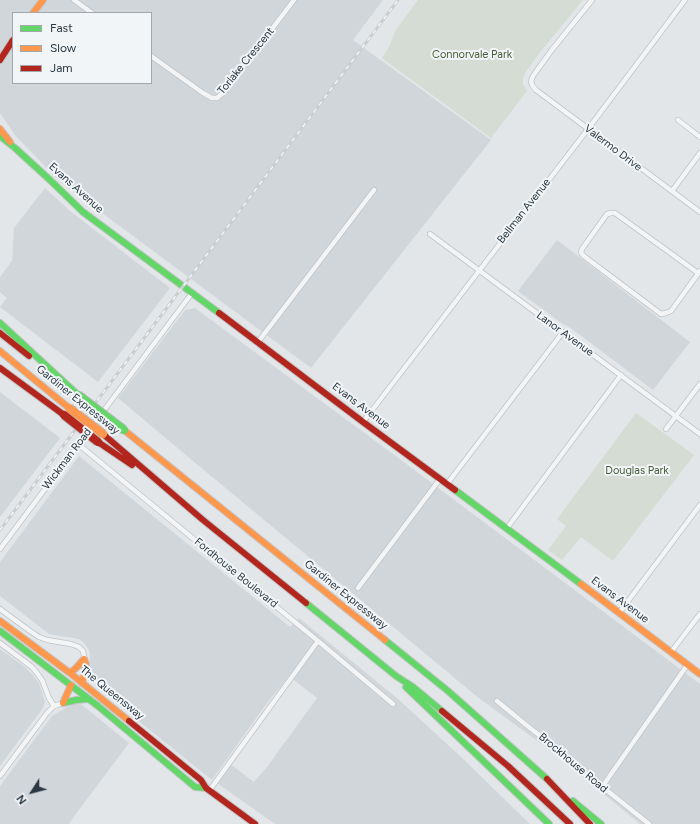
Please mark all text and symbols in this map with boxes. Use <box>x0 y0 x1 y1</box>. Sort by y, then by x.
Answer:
legend <box>12 12 152 84</box>
text: Fast <box>50 21 73 35</box>
street label: Torlake Crescent <box>215 25 277 97</box>
text: Slow <box>50 41 76 55</box>
park label: Connorvale Park <box>432 48 512 62</box>
text: Jam <box>50 61 73 75</box>
street label: Valermo Drive <box>582 122 644 174</box>
street label: Evans Avenue <box>46 160 106 216</box>
street label: Bellman Avenue <box>495 176 553 246</box>
street label: Lanor Avenue <box>534 309 596 359</box>
street label: Gardiner Expressway <box>34 362 122 438</box>
street label: Evans Avenue <box>330 380 392 432</box>
street label: Wickman Road <box>40 426 94 492</box>
park label: Douglas Park <box>605 464 669 478</box>
street label: Fordhouse Boulevard <box>191 535 281 611</box>
street label: Gardiner Expressway <box>302 557 390 633</box>
street label: Evans Avenue <box>589 574 651 626</box>
street label: The Queensway <box>77 663 147 723</box>
street label: Brockhouse Road <box>536 730 610 796</box>
north arrow <box>12 772 52 812</box>
text: N <box>14 792 30 807</box>

